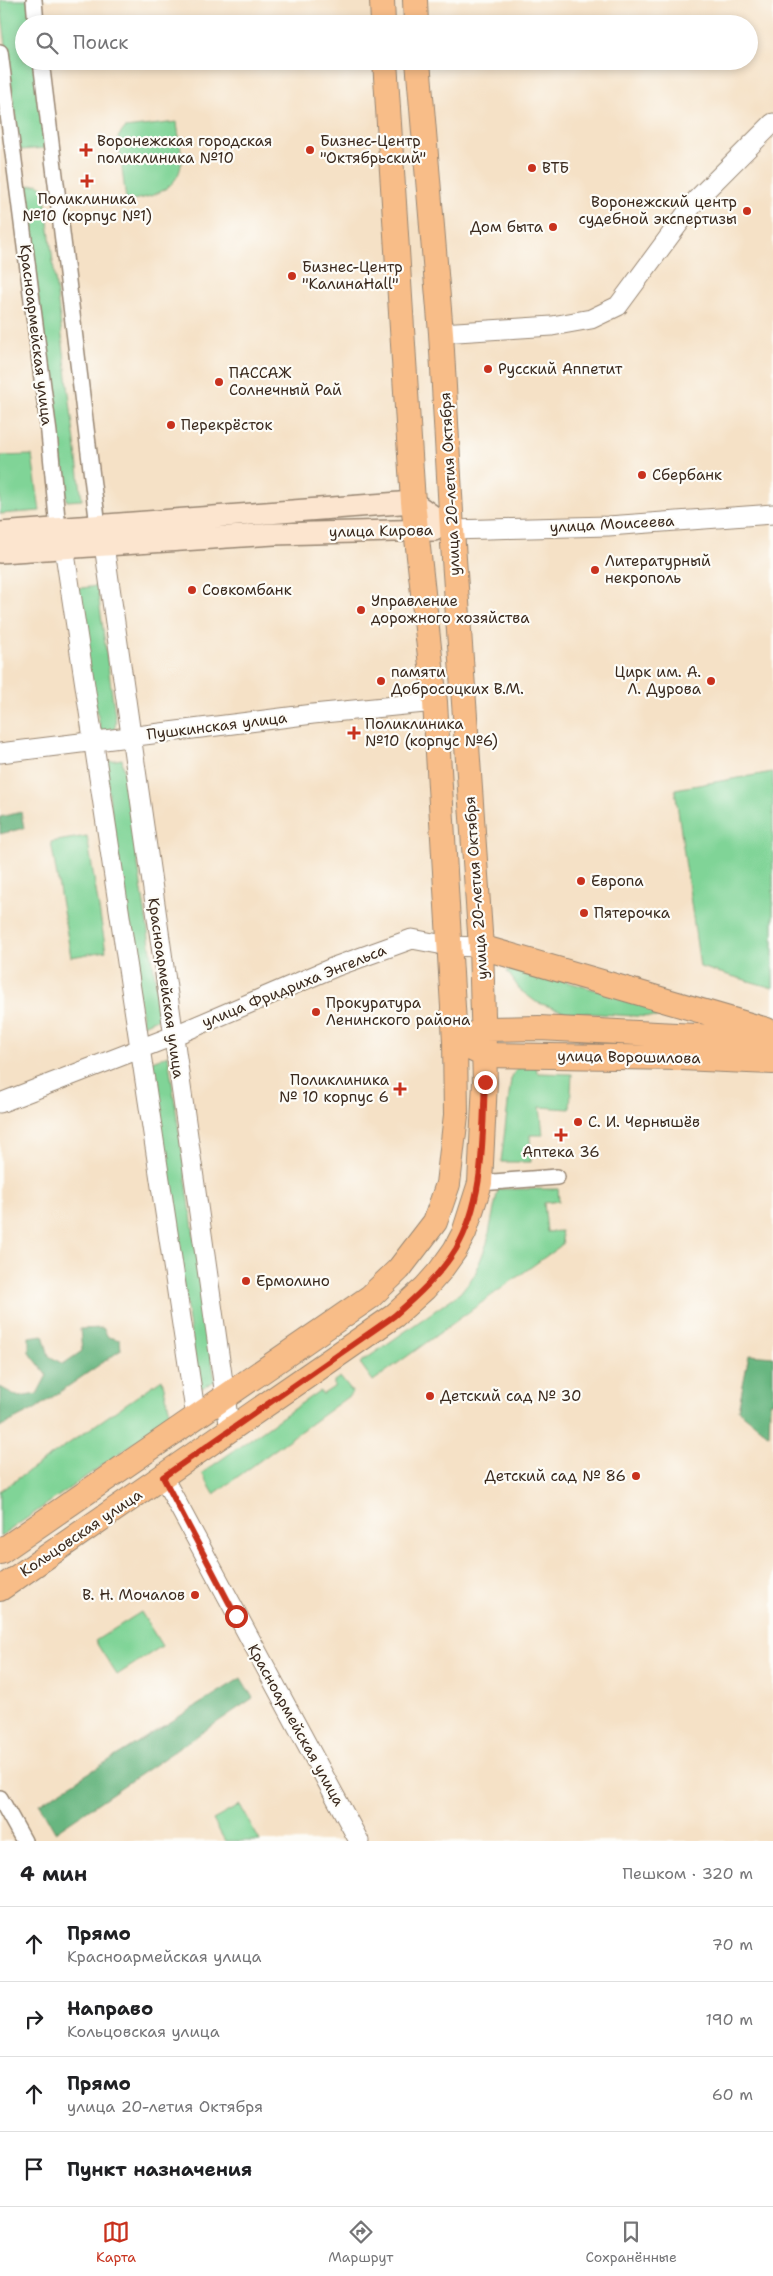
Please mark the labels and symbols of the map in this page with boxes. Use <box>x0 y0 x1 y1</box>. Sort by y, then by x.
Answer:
place label: Воронежская городская поликлиника №10 <box>97 131 272 168</box>
place label: Бизнес-Центр "Октябрьский" <box>320 131 426 168</box>
marker: Воронежская городская поликлиника №10 <box>79 143 93 157</box>
marker: Бизнес-Центр "Октябрьский" <box>304 144 316 156</box>
place label: ВТБ <box>542 158 569 178</box>
marker: ВТБ <box>526 162 538 174</box>
marker: Поликлиника №10 (корпус №1) <box>80 174 94 188</box>
place label: Поликлиника №10 (корпус №1) <box>22 189 152 226</box>
place label: Воронежский центр судебной экспертизы <box>578 192 737 229</box>
marker: Воронежский центр судебной экспертизы <box>741 205 753 217</box>
place label: Дом быта <box>470 217 544 237</box>
marker: Дом быта <box>547 221 559 233</box>
street label: Красноармейская улица <box>15 243 57 427</box>
place label: Бизнес-Центр "КалинаHall" <box>302 257 403 294</box>
marker: Бизнес-Центр "КалинаHall" <box>286 270 298 282</box>
place label: Русский Аппетит <box>498 359 623 379</box>
place label: ПАССАЖ Солнечный Рай <box>229 363 342 400</box>
marker: Русский Аппетит <box>482 363 494 375</box>
marker: ПАССАЖ Солнечный Рай <box>213 376 225 388</box>
street label: улица 20-летия Октября <box>435 392 465 576</box>
place label: Перекрёсток <box>181 415 272 435</box>
marker: Перекрёсток <box>165 419 177 431</box>
place label: Сбербанк <box>652 465 722 485</box>
marker: Сбербанк <box>636 469 648 481</box>
street label: улица Моисеева <box>549 511 676 537</box>
street label: улица Кирова <box>329 520 434 542</box>
place label: Литературный некрополь <box>605 551 711 588</box>
marker: Литературный некрополь <box>589 564 601 576</box>
place label: Совкомбанк <box>202 580 292 600</box>
marker: Совкомбанк <box>186 584 198 596</box>
place label: Управление дорожного хозяйства <box>371 591 530 628</box>
marker: Управление дорожного хозяйства <box>355 604 367 616</box>
place label: памяти Добросоцких В.М. <box>391 662 524 699</box>
place label: Цирк им. А. Л. Дурова <box>614 662 702 699</box>
marker: памяти Добросоцких В.М. <box>375 675 387 687</box>
marker: Цирк им. А. Л. Дурова <box>705 675 717 687</box>
street label: Пушкинская улица <box>146 707 289 745</box>
place label: Поликлиника №10 (корпус №6) <box>365 714 498 751</box>
marker: Поликлиника №10 (корпус №6) <box>347 726 361 740</box>
street label: улица 20-летия Октября <box>460 796 492 980</box>
place label: Европа <box>591 871 644 891</box>
marker: Европа <box>575 875 587 887</box>
street label: Красноармейская улица <box>143 896 189 1080</box>
place label: Пятерочка <box>594 903 671 923</box>
marker: Пятерочка <box>578 907 590 919</box>
street label: улица Фридриха Энгельса <box>199 940 390 1032</box>
place label: Прокуратура Ленинского района <box>326 993 471 1030</box>
marker: Прокуратура Ленинского района <box>310 1006 322 1018</box>
street label: улица Ворошилова <box>557 1046 701 1068</box>
place label: Поликлиника № 10 корпус 6 <box>279 1070 390 1107</box>
route end <box>474 1071 497 1094</box>
marker: Поликлиника № 10 корпус 6 <box>393 1082 407 1096</box>
place label: С. И. Чернышёв <box>588 1112 700 1132</box>
marker: С. И. Чернышёв <box>572 1116 584 1128</box>
marker: Аптека 36 <box>555 1129 567 1141</box>
place label: Аптека 36 <box>522 1142 600 1162</box>
place label: Ермолино <box>256 1271 330 1291</box>
marker: Ермолино <box>240 1275 252 1287</box>
place label: Детский сад № 30 <box>440 1386 582 1406</box>
marker: Детский сад № 30 <box>424 1390 436 1402</box>
place label: Детский сад № 86 <box>485 1466 626 1486</box>
marker: Детский сад № 86 <box>630 1470 642 1482</box>
street label: Кольцовская улица <box>16 1484 146 1581</box>
place label: В. Н. Мочалов <box>82 1585 185 1605</box>
marker: В. Н. Мочалов <box>189 1589 201 1601</box>
route start <box>225 1605 248 1628</box>
street label: Красноармейская улица <box>243 1640 349 1810</box>

